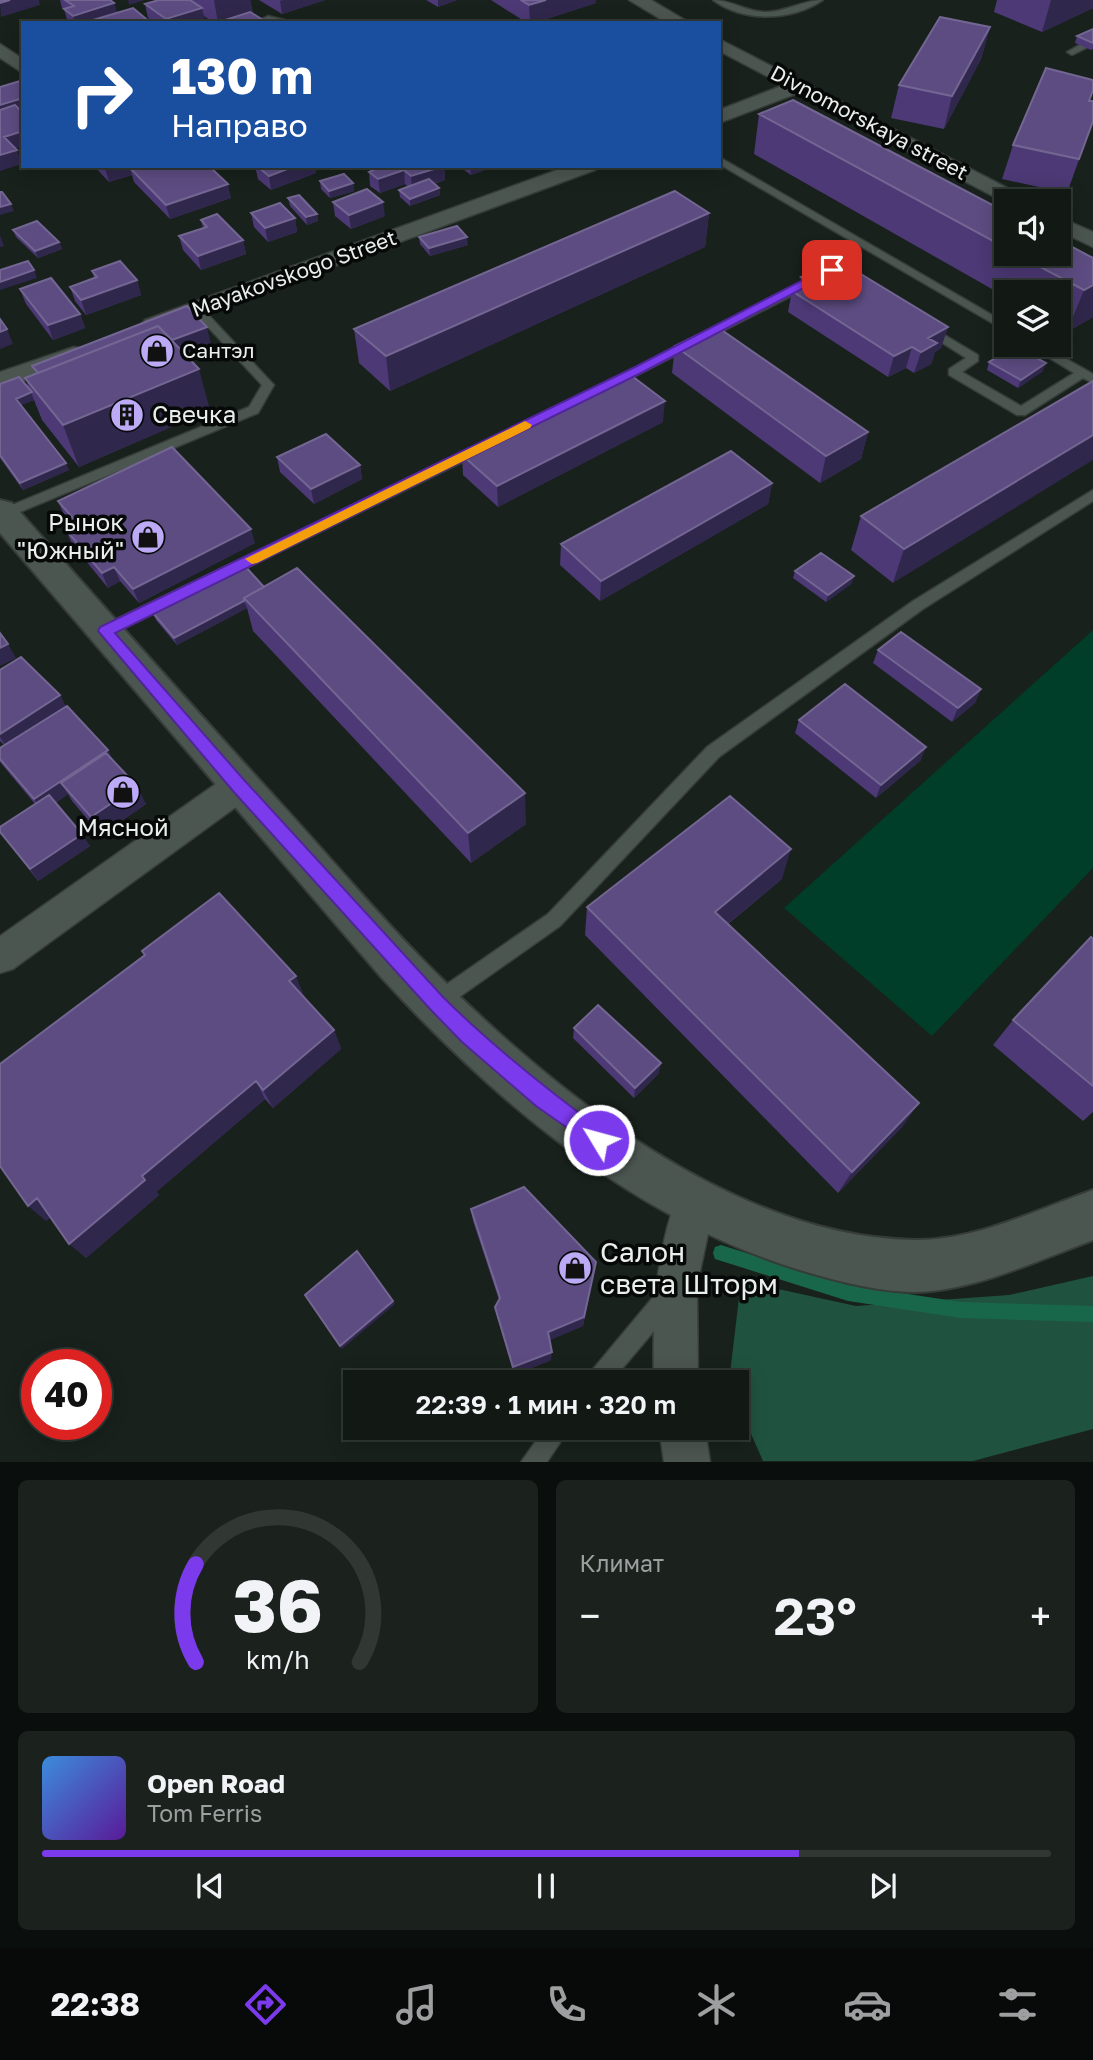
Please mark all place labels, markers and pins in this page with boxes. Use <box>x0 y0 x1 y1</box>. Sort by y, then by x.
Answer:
pin <box>802 240 862 300</box>
shop icon: Сантэл <box>138 332 176 370</box>
place label: Сантэл <box>182 337 255 363</box>
building icon: Свечка <box>108 396 146 434</box>
place label: Свечка <box>152 399 236 428</box>
place label: Рынок "Южный" <box>17 507 124 564</box>
shop icon: Рынок "Южный" <box>129 518 167 556</box>
shop icon: Мясной <box>104 773 142 811</box>
place label: Мясной <box>77 812 169 841</box>
place label: Салон света Шторм <box>600 1235 778 1300</box>
shop icon: Салон света Шторм <box>556 1249 594 1287</box>

